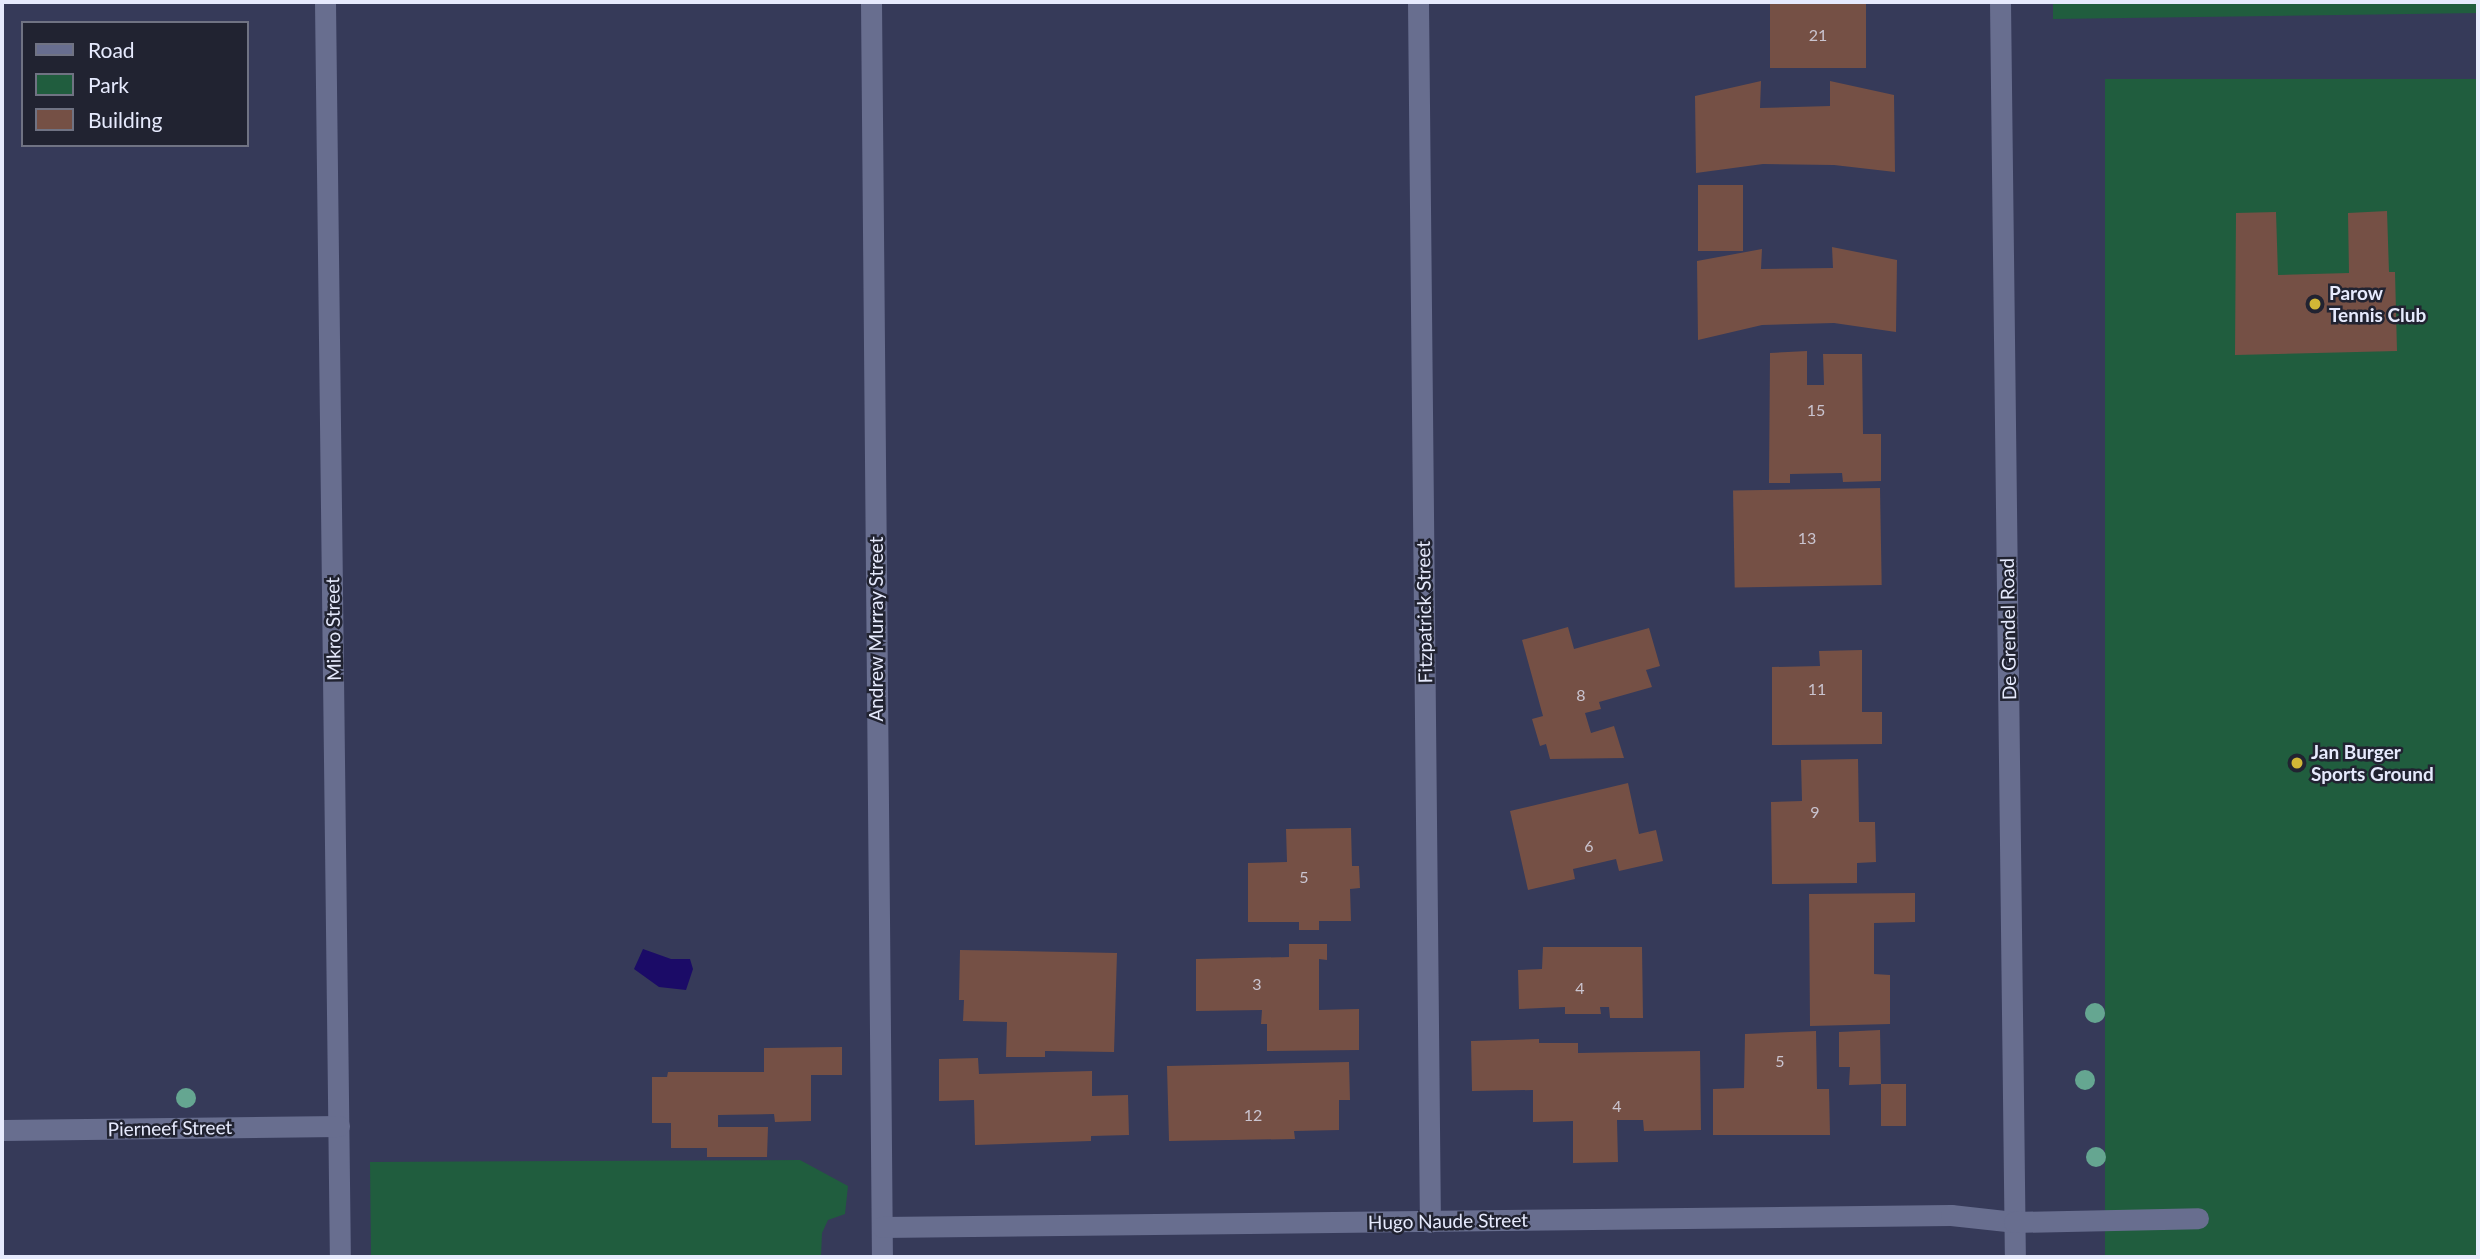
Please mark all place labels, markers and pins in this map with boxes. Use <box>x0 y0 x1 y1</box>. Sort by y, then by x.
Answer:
place label: Parow Tennis Club <box>2329 282 2426 326</box>
marker: Parow Tennis Club <box>2307 296 2323 312</box>
place label: Jan Burger Sports Ground <box>2311 741 2434 785</box>
marker: Jan Burger Sports Ground <box>2289 755 2305 771</box>

